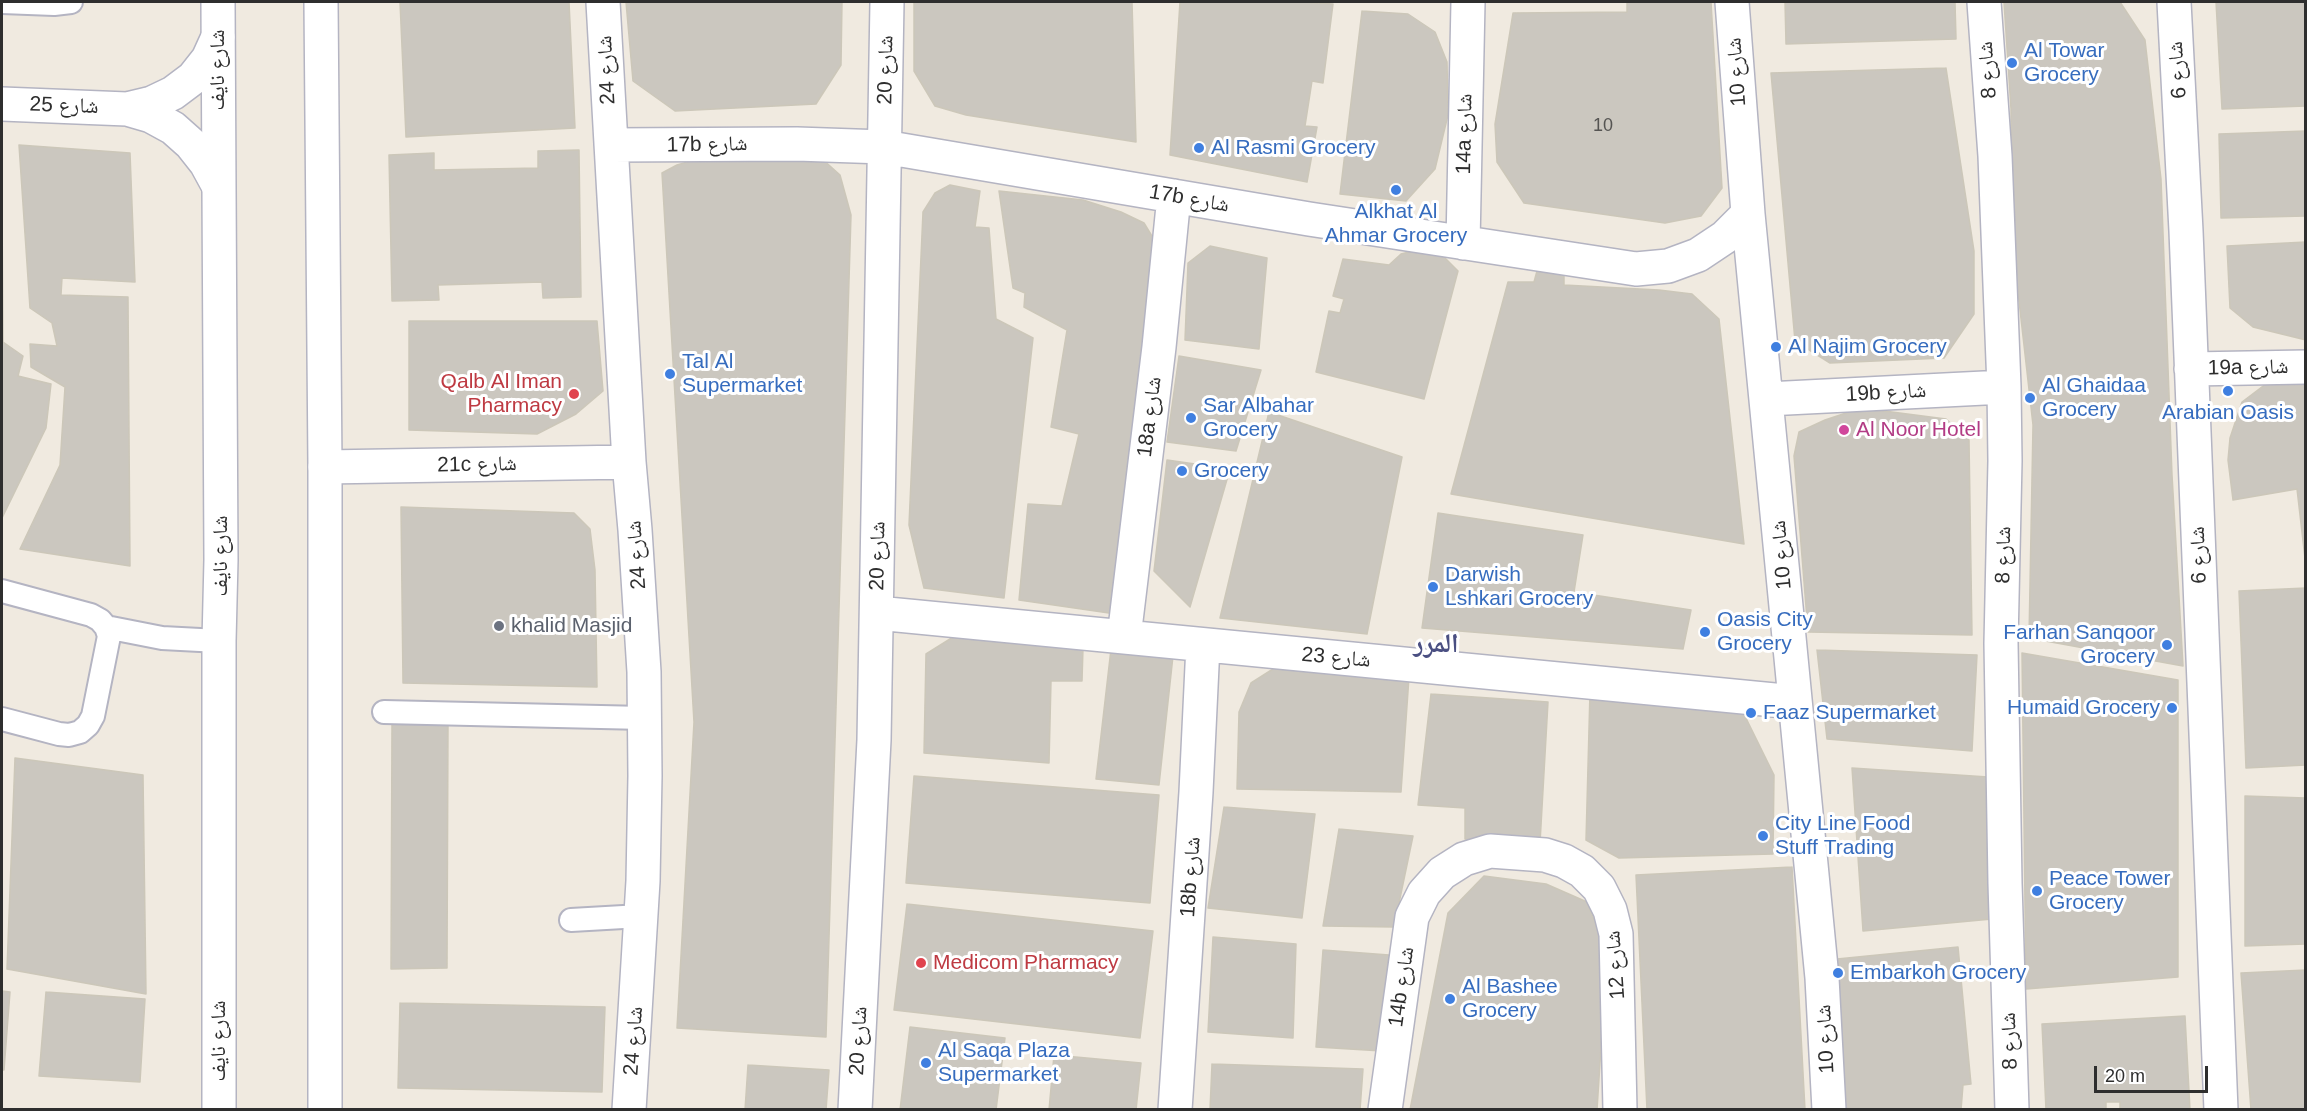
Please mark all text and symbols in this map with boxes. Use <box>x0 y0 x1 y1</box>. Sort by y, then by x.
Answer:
street label: شارع نايف <box>205 29 231 111</box>
street label: شارع 24 <box>593 35 621 105</box>
street label: شارع 20 <box>873 35 899 105</box>
street label: شارع 10 <box>1722 37 1752 107</box>
place label: Al Towar Grocery <box>2024 38 2105 88</box>
street label: شارع 8 <box>1973 40 2003 100</box>
street label: شارع 6 <box>2163 40 2193 100</box>
marker: Al Towar Grocery <box>2005 56 2019 70</box>
street label: شارع 25 <box>29 92 99 120</box>
street label: 14a شارع <box>1452 93 1478 175</box>
house number: 10 <box>1593 115 1613 137</box>
street label: 17b شارع <box>666 132 748 158</box>
place label: Al Rasmi Grocery <box>1211 135 1376 161</box>
marker: Al Rasmi Grocery <box>1192 141 1206 155</box>
street label: 17b شارع <box>1147 180 1231 218</box>
marker: Alkhat Al Ahmar Grocery <box>1389 183 1403 197</box>
place label: Alkhat Al Ahmar Grocery <box>1325 199 1467 249</box>
place label: Al Najim Grocery <box>1788 334 1947 360</box>
marker: Al Najim Grocery <box>1769 340 1783 354</box>
place label: Tal Al Supermarket <box>682 349 802 399</box>
street label: 19a شارع <box>2207 355 2289 381</box>
marker: Tal Al Supermarket <box>663 367 677 381</box>
place label: Qalb Al Iman Pharmacy <box>441 369 562 419</box>
place label: Al Ghaidaa Grocery <box>2042 373 2146 423</box>
street label: 18a شارع <box>1133 375 1167 459</box>
street label: 19b شارع <box>1845 378 1927 408</box>
marker: Arabian Oasis <box>2221 384 2235 398</box>
marker: Qalb Al Iman Pharmacy <box>567 387 581 401</box>
marker: Al Ghaidaa Grocery <box>2023 391 2037 405</box>
place label: Sar Albahar Grocery <box>1203 393 1314 443</box>
place label: Arabian Oasis <box>2162 400 2294 426</box>
marker: Sar Albahar Grocery <box>1184 411 1198 425</box>
place label: Al Noor Hotel <box>1856 417 1981 443</box>
marker: Al Noor Hotel <box>1837 423 1851 437</box>
street label: 21c شارع <box>437 452 517 478</box>
place label: Grocery <box>1194 458 1269 484</box>
marker: Grocery <box>1175 464 1189 478</box>
street label: شارع نايف <box>208 515 234 597</box>
street label: شارع 10 <box>1766 519 1798 591</box>
street label: شارع 24 <box>622 520 652 590</box>
street label: شارع 20 <box>865 521 891 591</box>
street label: شارع 8 <box>1991 526 2017 584</box>
street label: شارع 6 <box>2185 526 2213 584</box>
place label: Darwish Lshkari Grocery <box>1445 562 1593 612</box>
marker: Darwish Lshkari Grocery <box>1426 580 1440 594</box>
place label: Oasis City Grocery <box>1717 607 1813 657</box>
place label: khalid Masjid <box>511 613 632 639</box>
marker: khalid Masjid <box>492 619 506 633</box>
place label: Farhan Sanqoor Grocery <box>2003 620 2155 670</box>
marker: Oasis City Grocery <box>1698 625 1712 639</box>
district label: المرر <box>1413 629 1459 661</box>
marker: Farhan Sanqoor Grocery <box>2160 638 2174 652</box>
street label: شارع 23 <box>1300 642 1372 674</box>
place label: Humaid Grocery <box>2007 695 2160 721</box>
place label: Faaz Supermarket <box>1763 700 1936 726</box>
marker: Humaid Grocery <box>2165 701 2179 715</box>
marker: Faaz Supermarket <box>1744 706 1758 720</box>
place label: City Line Food Stuff Trading <box>1775 811 1910 861</box>
marker: City Line Food Stuff Trading <box>1756 829 1770 843</box>
street label: 18b شارع <box>1176 836 1206 918</box>
place label: Peace Tower Grocery <box>2049 866 2170 916</box>
marker: Peace Tower Grocery <box>2030 884 2044 898</box>
street label: شارع 12 <box>1601 930 1631 1000</box>
street label: 14b شارع <box>1384 945 1420 1029</box>
place label: Medicom Pharmacy <box>933 950 1119 976</box>
marker: Medicom Pharmacy <box>914 956 928 970</box>
place label: Embarkoh Grocery <box>1850 960 2026 986</box>
marker: Embarkoh Grocery <box>1831 966 1845 980</box>
place label: Al Bashee Grocery <box>1462 974 1558 1024</box>
marker: Al Bashee Grocery <box>1443 992 1457 1006</box>
street label: شارع نايف <box>206 1000 232 1082</box>
street label: شارع 10 <box>1812 1004 1840 1074</box>
street label: شارع 24 <box>619 1006 649 1076</box>
street label: شارع 20 <box>845 1006 873 1076</box>
street label: شارع 8 <box>1996 1012 2024 1070</box>
place label: Al Saqa Plaza Supermarket <box>938 1038 1070 1088</box>
scale bar <box>2097 1054 2211 1092</box>
marker: Al Saqa Plaza Supermarket <box>919 1056 933 1070</box>
text: 20 m <box>2105 1066 2145 1086</box>

